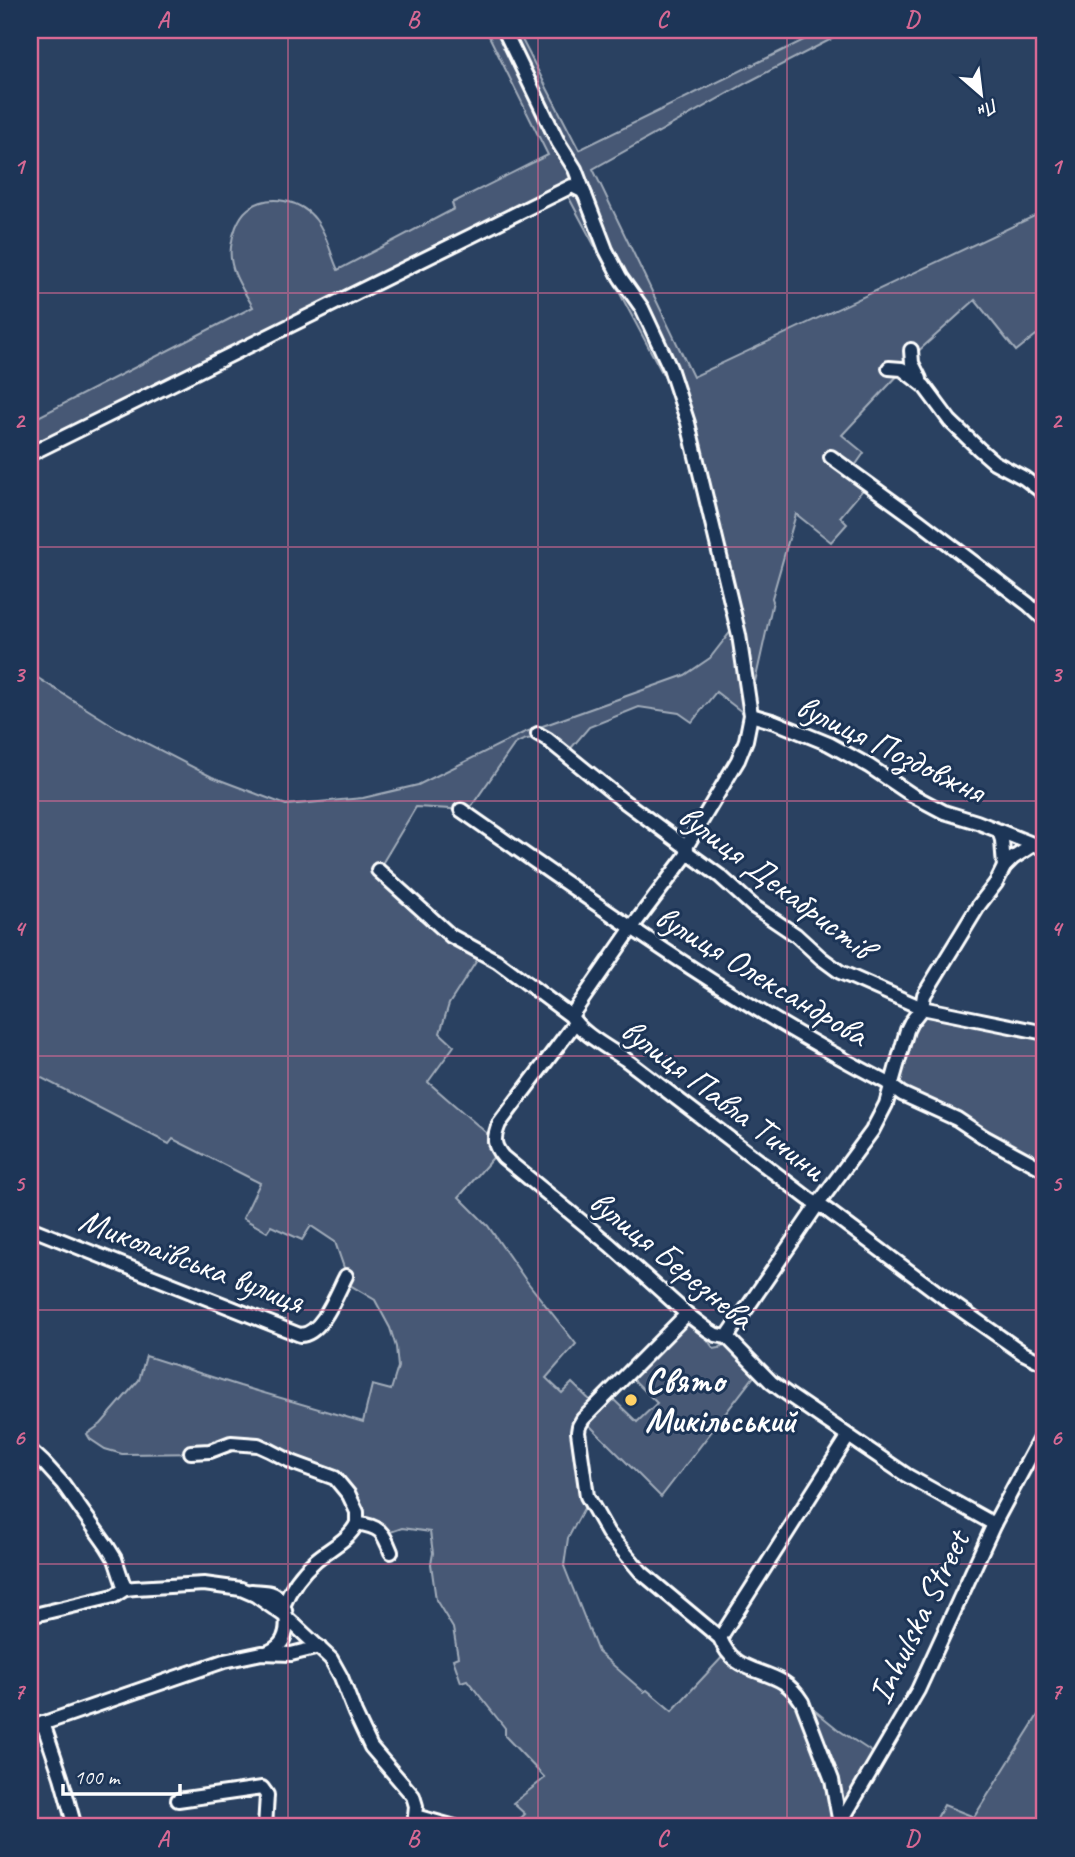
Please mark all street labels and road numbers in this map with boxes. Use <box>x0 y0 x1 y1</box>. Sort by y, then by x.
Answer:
street label: вулиця Поздовжня <box>789 683 995 815</box>
street label: вулиця Декабристів <box>669 794 889 974</box>
street label: вулиця Олександрова <box>647 894 879 1058</box>
street label: вулиця Павла Тичини <box>612 1008 837 1193</box>
street label: вулиця Березнева <box>580 1179 765 1341</box>
street label: Миколаївська вулиця <box>73 1197 312 1324</box>
street label: Inhulska Street <box>857 1520 981 1711</box>

